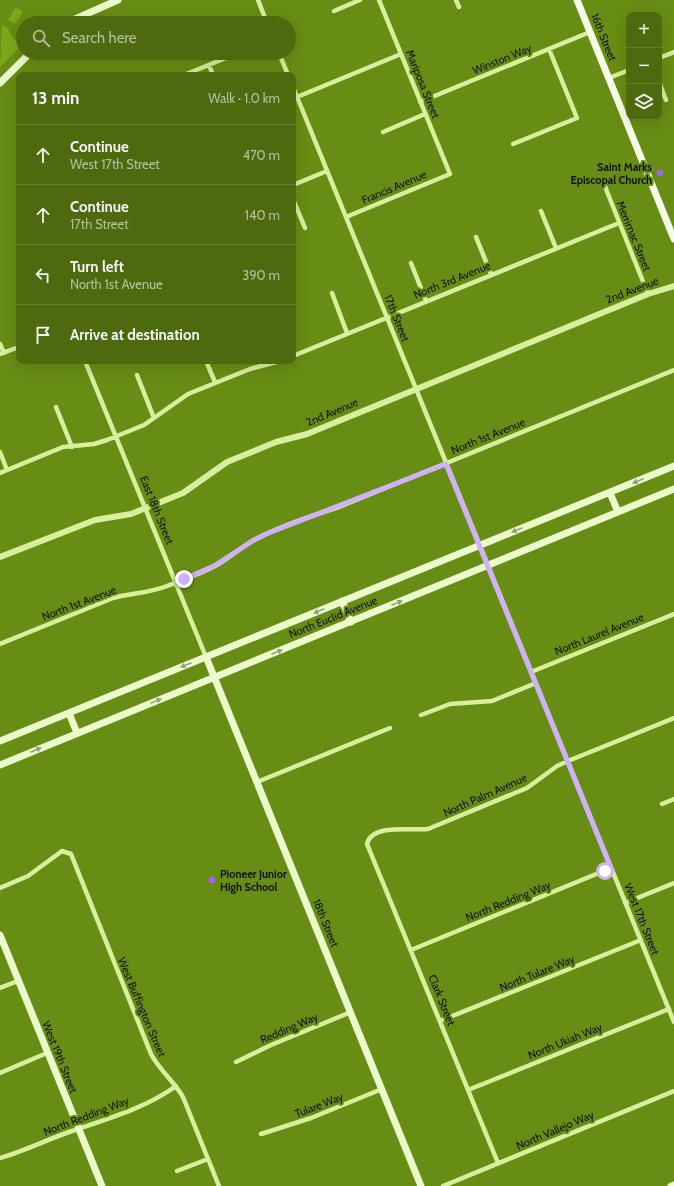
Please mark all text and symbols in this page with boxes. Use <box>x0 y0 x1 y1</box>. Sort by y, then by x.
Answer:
street label: 16th Street <box>588 11 620 63</box>
map controls <box>626 12 662 120</box>
button: + <box>626 12 662 48</box>
search box <box>16 16 296 60</box>
icon: search <box>30 27 52 49</box>
text: Search here <box>62 29 137 47</box>
street label: Winston Way <box>470 41 534 77</box>
street label: Mariposa Street <box>403 48 443 121</box>
button: − <box>626 48 662 84</box>
button: layers <box>626 84 662 120</box>
text: 13 min <box>32 88 80 108</box>
text: Walk · 1.0 km <box>208 90 280 106</box>
text: Continue <box>70 138 129 156</box>
icon: ahead <box>32 144 54 166</box>
text: 470 m <box>243 147 280 163</box>
text: West 17th Street <box>70 156 160 172</box>
place label: Saint Marks Episcopal Church <box>570 160 652 187</box>
street label: Francis Avenue <box>359 167 429 207</box>
marker: Saint Marks Episcopal Church <box>655 168 665 178</box>
text: Continue <box>70 198 129 216</box>
street label: Merrimac Street <box>614 199 655 273</box>
icon: ahead <box>32 204 54 226</box>
text: 140 m <box>245 207 280 223</box>
text: 17th Street <box>70 216 129 232</box>
text: Turn left <box>70 258 124 276</box>
street label: North 3rd Avenue <box>411 258 493 302</box>
icon: left <box>32 264 54 286</box>
text: 390 m <box>242 267 280 283</box>
street label: 2nd Avenue <box>604 273 661 306</box>
text: North 1st Avenue <box>70 276 163 292</box>
street label: 17th Street <box>381 292 413 344</box>
icon: arrive <box>32 324 54 346</box>
text: Arrive at destination <box>70 326 200 344</box>
street label: 2nd Avenue <box>304 395 361 429</box>
street label: North 1st Avenue <box>449 415 527 457</box>
street label: East 18th Street <box>137 474 177 547</box>
one-way arrow <box>632 478 643 484</box>
one-way arrow <box>512 527 523 533</box>
route end <box>175 570 193 588</box>
street label: North 1st Avenue <box>40 582 118 624</box>
street label: North Euclid Avenue <box>287 593 380 641</box>
one-way arrow <box>392 599 404 605</box>
one-way arrow <box>313 608 325 614</box>
street label: North Laurel Avenue <box>552 610 646 658</box>
one-way arrow <box>271 649 282 655</box>
one-way arrow <box>180 662 191 668</box>
one-way arrow <box>151 698 162 704</box>
one-way arrow <box>30 747 42 754</box>
street label: North Palm Avenue <box>441 770 529 820</box>
route start <box>596 862 614 880</box>
place label: Pioneer Junior High School <box>220 867 287 894</box>
marker: Pioneer Junior High School <box>207 875 217 885</box>
street label: North Redding Way <box>463 877 553 924</box>
street label: West 17th Street <box>621 881 663 957</box>
street label: 18th Street <box>310 897 342 949</box>
street label: North Tulare Way <box>497 951 577 994</box>
street label: West Buffington Street <box>115 955 169 1059</box>
street label: Clark Street <box>425 972 459 1028</box>
street label: Redding Way <box>258 1009 320 1046</box>
street label: West 19th Street <box>39 1019 81 1095</box>
street label: North Ukiah Way <box>526 1020 604 1062</box>
street label: Tulare Way <box>293 1089 346 1121</box>
street label: North Redding Way <box>41 1093 131 1139</box>
street label: North Vallejo Way <box>514 1107 596 1153</box>

